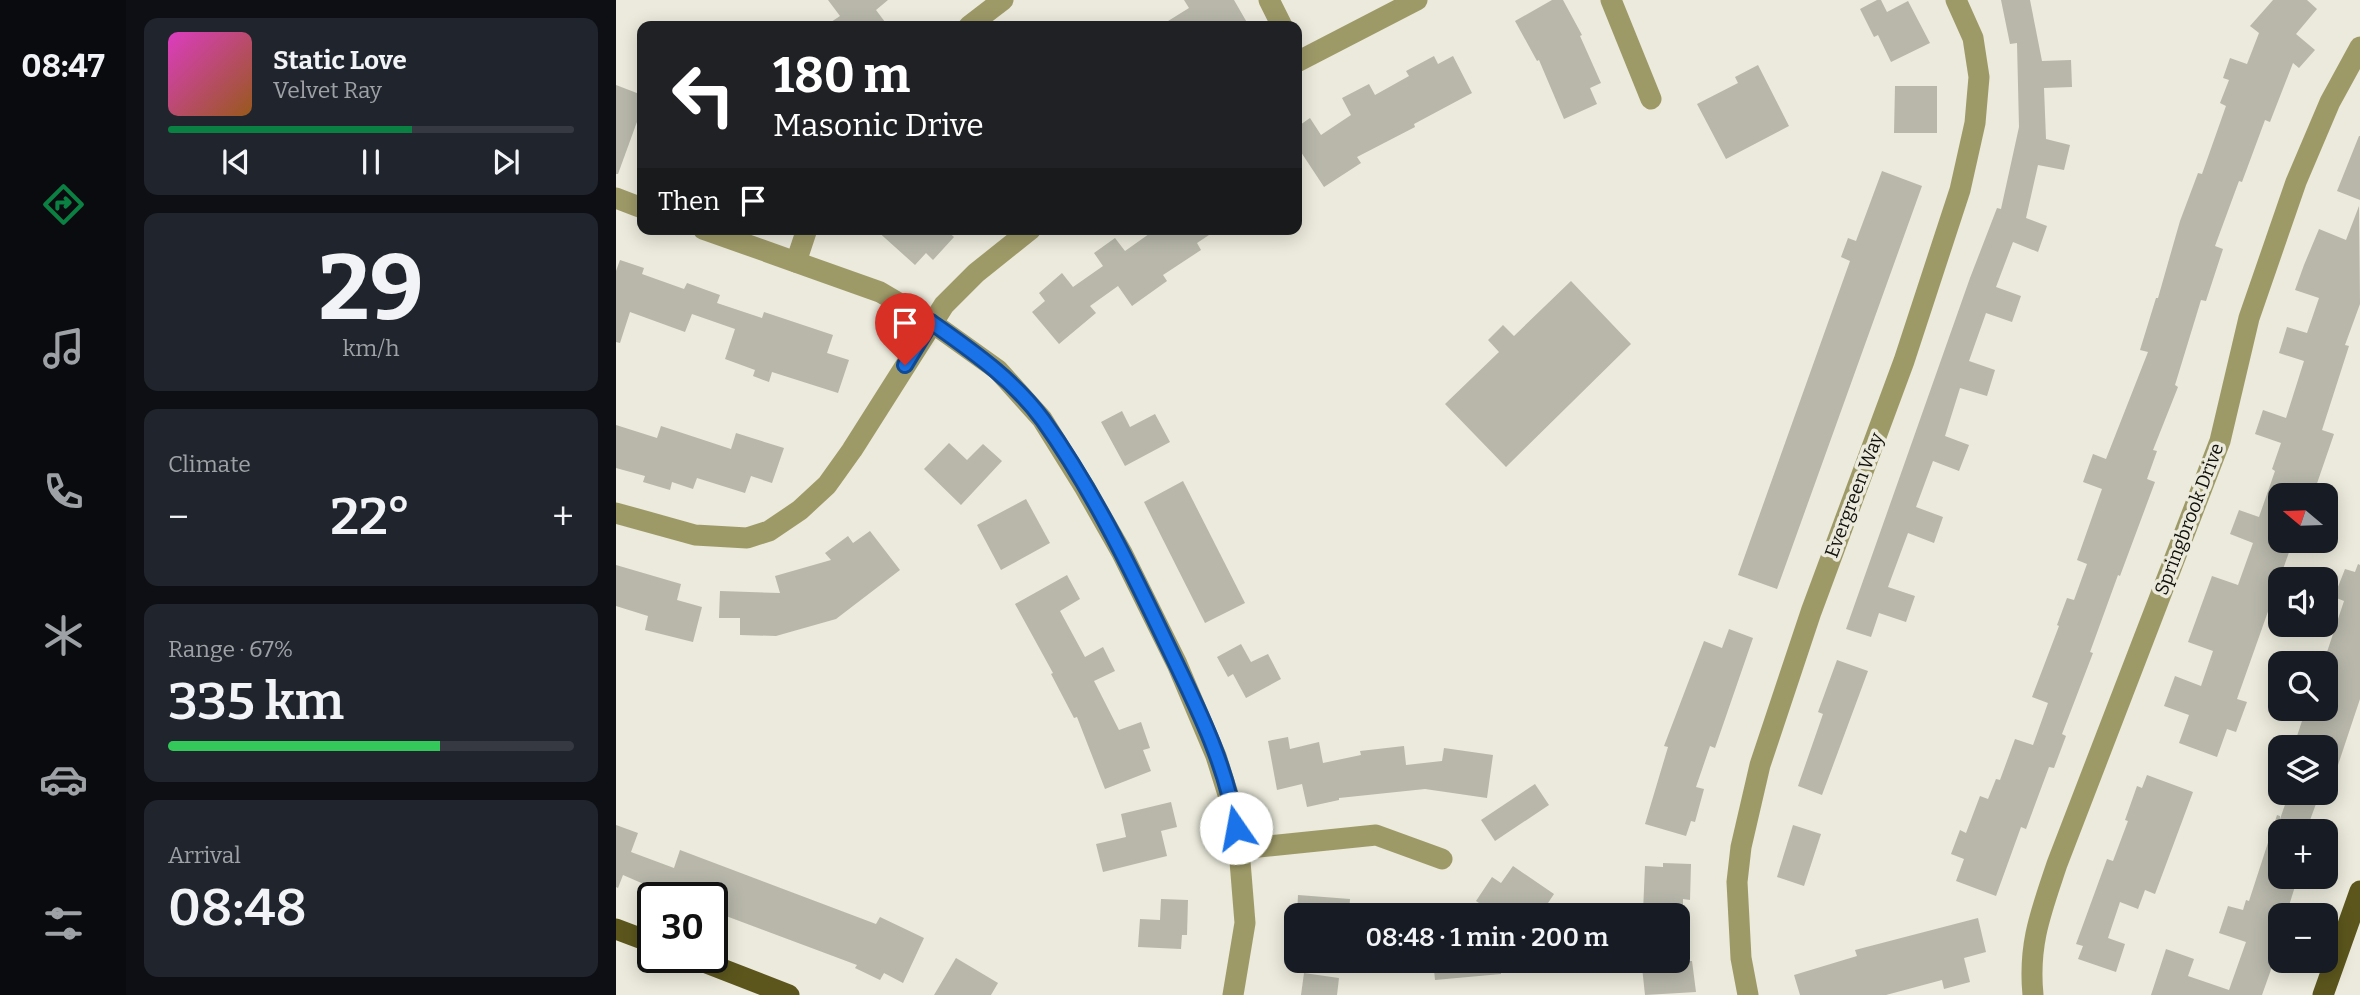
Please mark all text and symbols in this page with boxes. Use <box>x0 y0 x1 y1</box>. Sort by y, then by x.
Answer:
text: Static Love <box>273 45 407 76</box>
text: 180 m <box>773 46 910 105</box>
text: 08:47 <box>21 47 105 85</box>
icon: left <box>658 49 749 140</box>
text: Velvet Ray <box>273 76 382 104</box>
text: Masonic Drive <box>773 106 984 144</box>
icon: previous <box>217 143 255 181</box>
icon: pause <box>352 143 390 181</box>
icon: next <box>487 143 525 181</box>
icon: directions <box>39 180 88 229</box>
icon: arrive <box>734 182 772 220</box>
text: Then <box>658 186 720 217</box>
text: 29 <box>318 234 424 343</box>
pin <box>875 293 935 365</box>
icon: arrive <box>886 304 924 342</box>
icon: music <box>39 324 88 373</box>
text: km/h <box>343 334 399 362</box>
street label: Evergreen Way <box>1820 428 1889 561</box>
street label: Springbrook Drive <box>2149 440 2229 598</box>
text: Climate <box>168 450 251 478</box>
icon: phone <box>39 467 88 516</box>
north arrow <box>2268 483 2338 553</box>
map controls <box>2268 483 2338 973</box>
text: 22° <box>330 485 411 548</box>
text: − <box>168 494 189 540</box>
text: + <box>552 494 574 540</box>
button: sound <box>2268 567 2338 637</box>
icon: climate <box>39 611 88 660</box>
text: Range · 67% <box>168 635 293 663</box>
button: search <box>2268 651 2338 721</box>
text: 335 km <box>168 670 344 733</box>
button: layers <box>2268 735 2338 805</box>
icon: car <box>39 755 88 804</box>
position arrow <box>1199 791 1273 865</box>
button: + <box>2268 819 2338 889</box>
text: Arrival <box>168 841 241 869</box>
text: 08:48 <box>168 876 307 939</box>
speed limit sign: 30 <box>637 882 728 973</box>
icon: filters <box>39 899 88 948</box>
button: − <box>2268 903 2338 973</box>
text: 08:48 · 1 min · 200 m <box>1365 922 1609 953</box>

